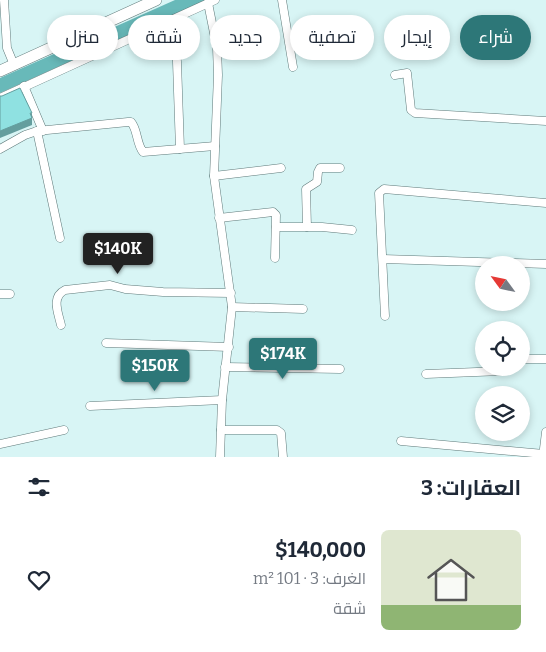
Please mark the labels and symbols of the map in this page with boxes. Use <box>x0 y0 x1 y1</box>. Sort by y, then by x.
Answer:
pin: $140K <box>83 232 153 275</box>
north arrow <box>475 256 530 311</box>
pin: $174K <box>248 338 318 380</box>
pin: $150K <box>120 350 190 392</box>

